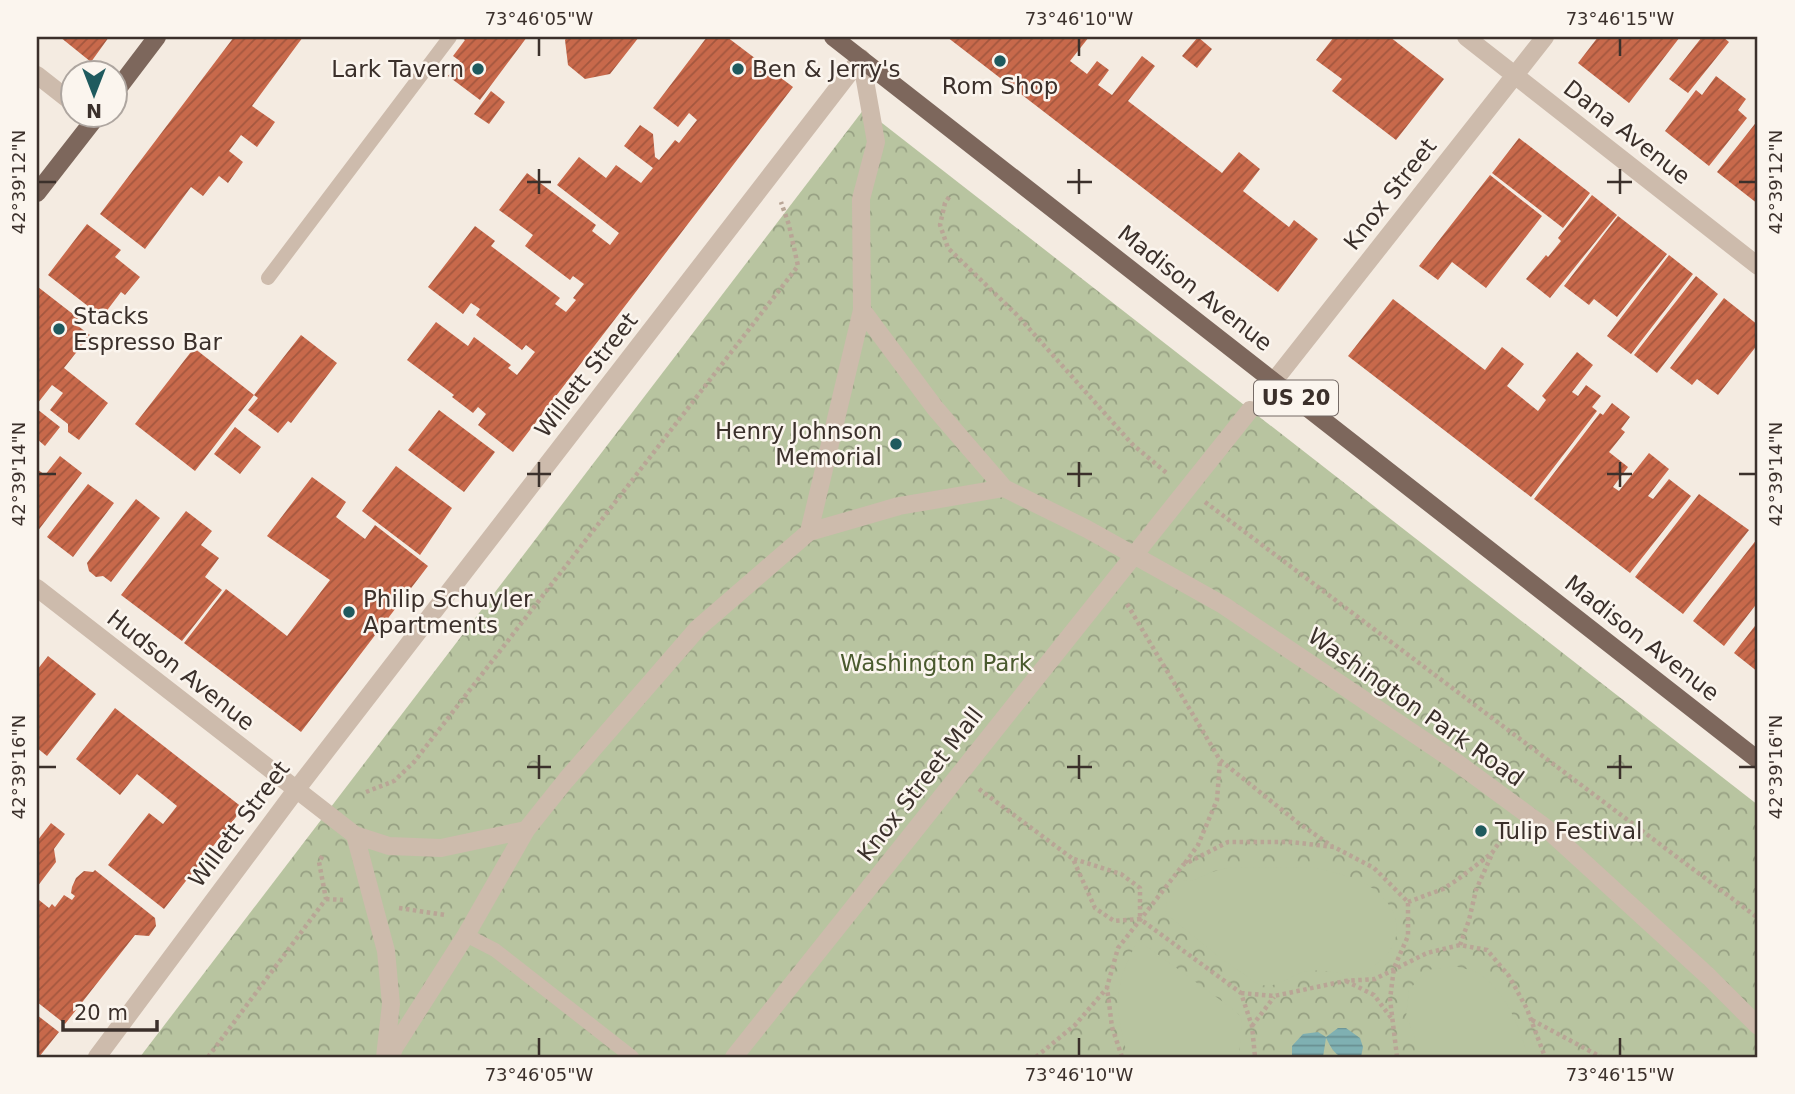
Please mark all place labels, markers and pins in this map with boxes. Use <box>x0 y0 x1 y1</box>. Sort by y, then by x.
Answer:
marker: Rom Shop <box>992 53 1008 69</box>
place label: Lark Tavern <box>331 56 464 82</box>
place label: Ben & Jerry's <box>752 56 900 82</box>
marker: Lark Tavern <box>470 61 486 77</box>
marker: Ben & Jerry's <box>730 61 746 77</box>
place label: Rom Shop <box>942 73 1058 99</box>
place label: Stacks Espresso Bar <box>73 303 222 355</box>
marker: Stacks Espresso Bar <box>51 321 67 337</box>
place label: Henry Johnson Memorial <box>715 418 882 470</box>
marker: Henry Johnson Memorial <box>888 436 904 452</box>
place label: Philip Schuyler Apartments <box>363 586 533 638</box>
marker: Philip Schuyler Apartments <box>341 604 357 620</box>
place label: Tulip Festival <box>1494 818 1642 844</box>
marker: Tulip Festival <box>1473 823 1489 839</box>

